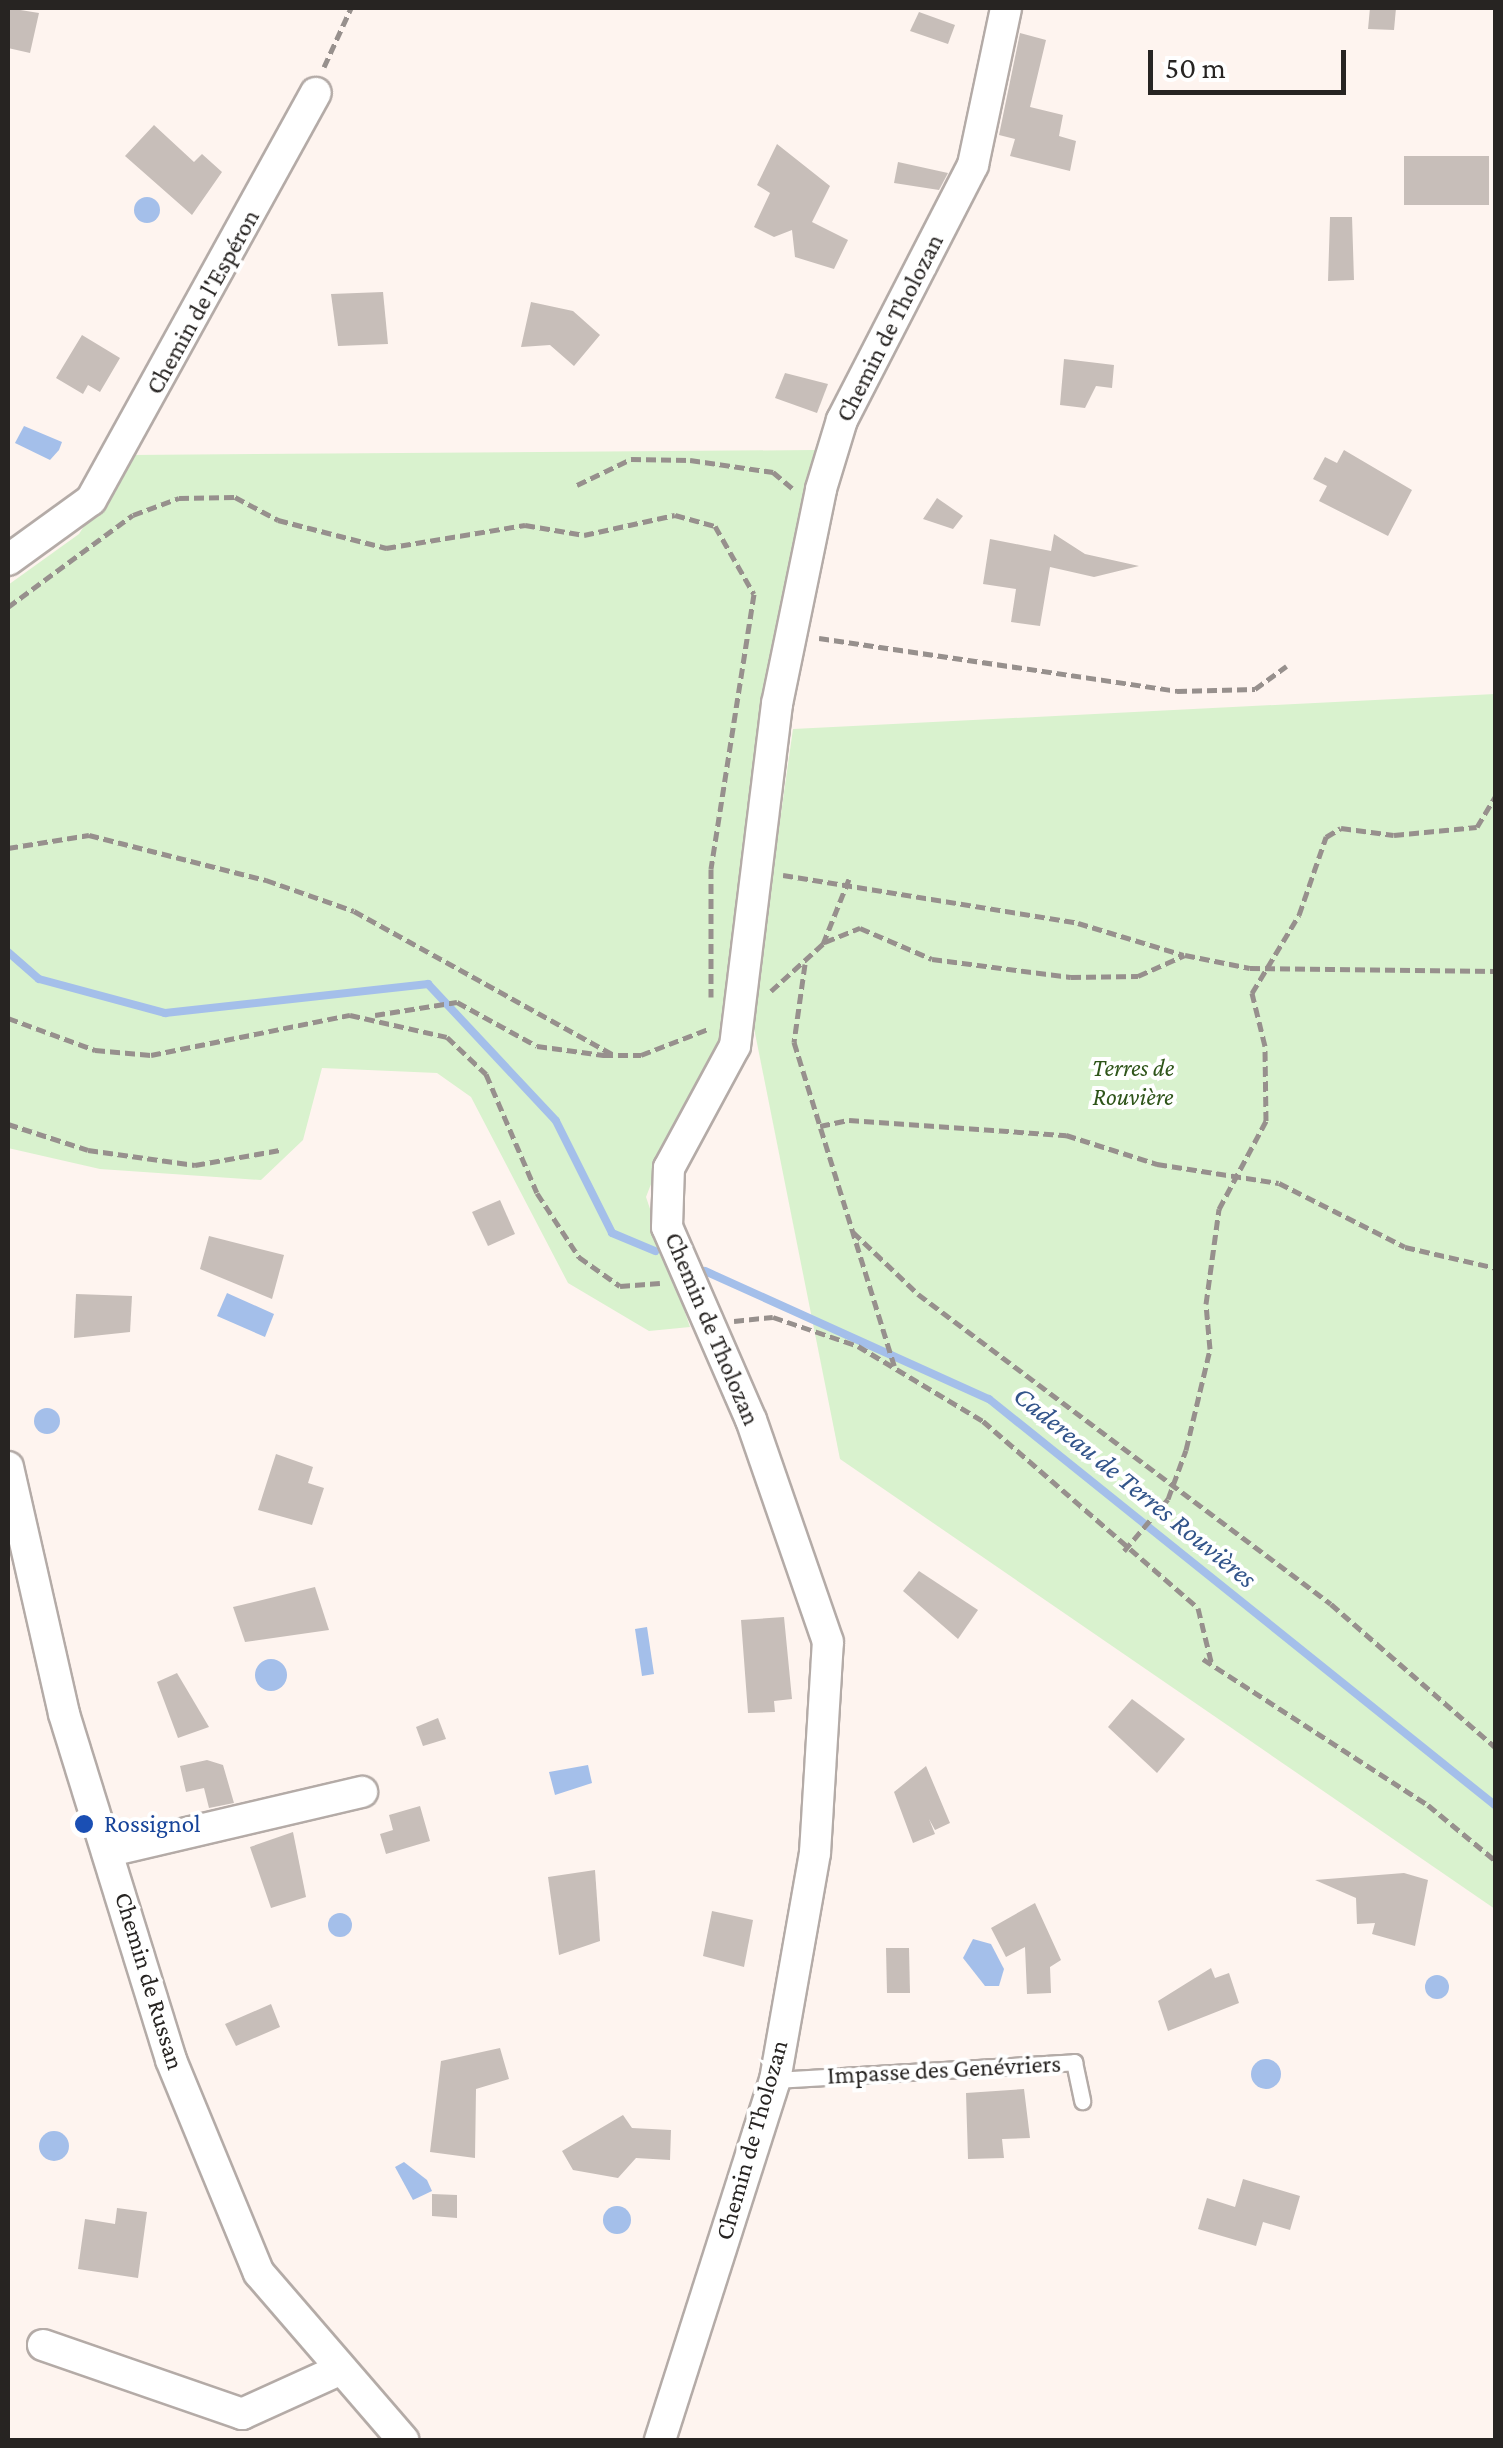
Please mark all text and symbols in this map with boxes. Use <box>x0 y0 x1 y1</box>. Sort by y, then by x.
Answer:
scale bar <box>1153 30 1350 92</box>
text: 50 m <box>1165 51 1226 84</box>
street label: Chemin de l'Espéron <box>140 204 266 400</box>
street label: Chemin de Tholozan <box>830 229 950 427</box>
park label: Terres de Rouvière <box>1092 1054 1174 1113</box>
street label: Chemin de Tholozan <box>658 1228 766 1430</box>
water label: Cadereau de Terres Rouvières <box>1007 1379 1263 1595</box>
place label: Rossignol <box>104 1809 201 1839</box>
marker: Rossignol <box>73 1813 95 1835</box>
street label: Chemin de Russan <box>108 1889 190 2073</box>
street label: Chemin de Tholozan <box>709 2037 795 2243</box>
street label: Impasse des Genévriers <box>826 2049 1062 2091</box>

